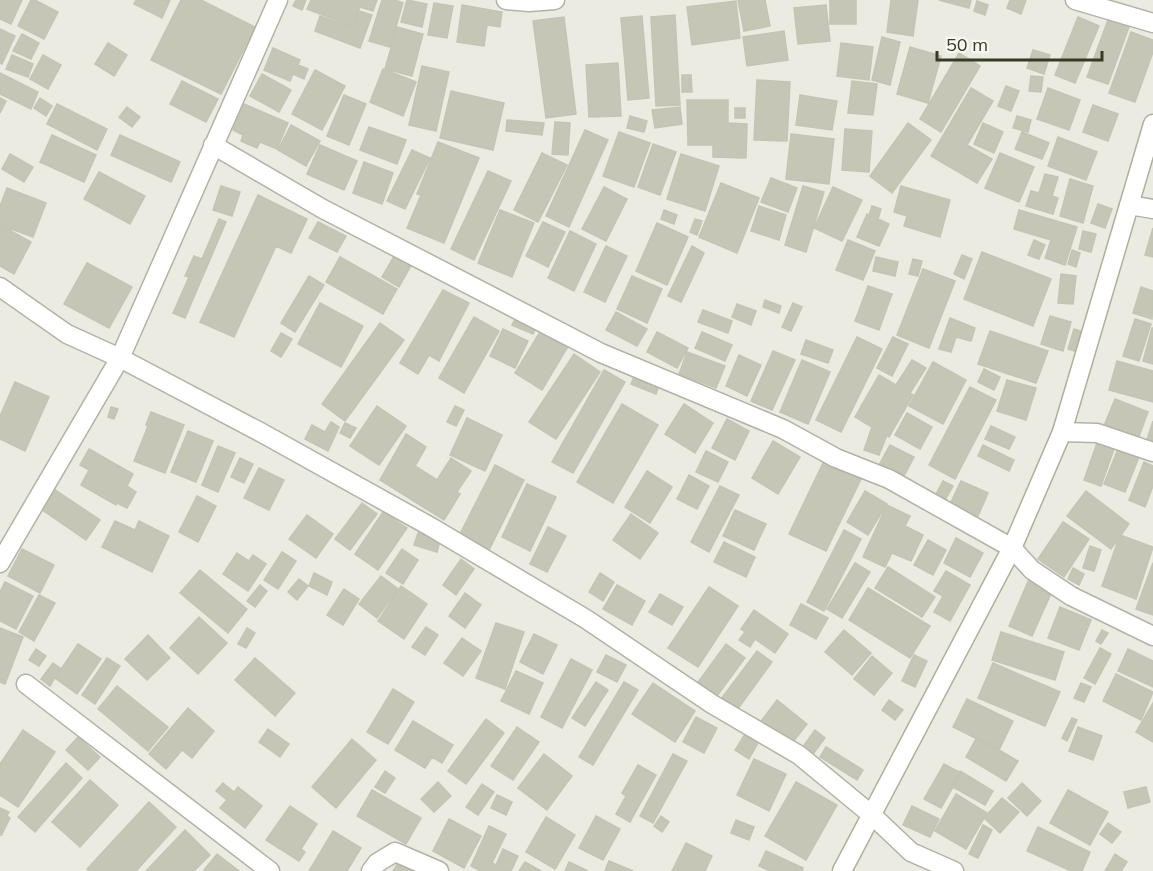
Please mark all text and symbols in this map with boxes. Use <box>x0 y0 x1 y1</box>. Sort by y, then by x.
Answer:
scale bar <box>937 24 1102 62</box>
text: 50 m <box>946 33 988 56</box>

